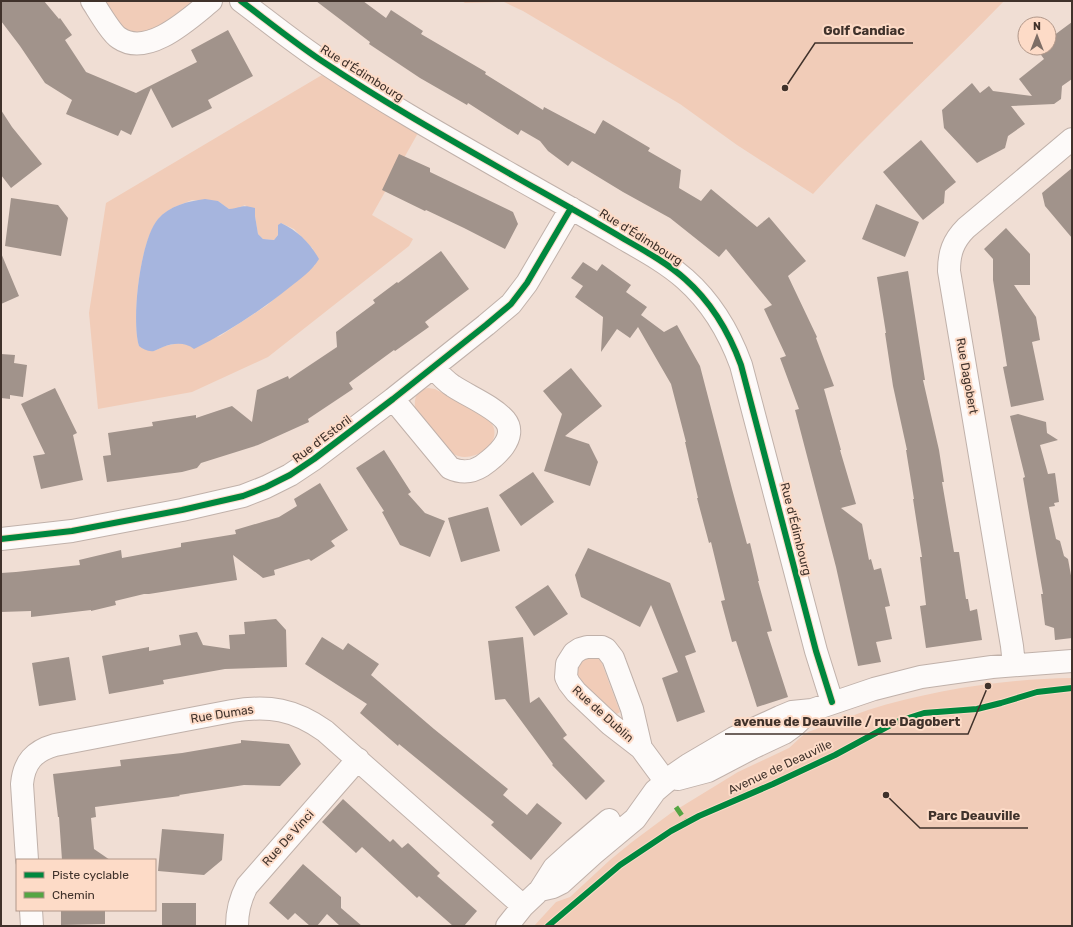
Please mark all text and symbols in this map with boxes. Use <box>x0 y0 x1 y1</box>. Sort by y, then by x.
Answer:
north arrow <box>1017 16 1057 56</box>
callout: Golf Candiac <box>815 18 913 43</box>
text: N <box>1033 20 1041 33</box>
text: Golf Candiac <box>823 23 905 38</box>
street label: Rue d'Édimbourg <box>318 42 406 104</box>
street label: Rue d'Édimbourg <box>597 206 685 268</box>
street label: Rue Dagobert <box>953 337 981 415</box>
street label: Rue d'Estoril <box>290 412 354 466</box>
street label: Rue d'Édimbourg <box>778 481 814 577</box>
street label: Rue de Dublin <box>570 683 636 745</box>
street label: Rue Dumas <box>189 702 255 726</box>
callout: avenue de Deauville / rue Dagobert <box>725 709 968 734</box>
text: avenue de Deauville / rue Dagobert <box>734 714 960 729</box>
street label: Avenue de Deauville <box>726 737 834 797</box>
callout: Parc Deauville <box>920 803 1028 828</box>
street label: Rue De Vinci <box>259 807 317 869</box>
text: Parc Deauville <box>928 808 1020 823</box>
legend <box>16 859 156 911</box>
text: Piste cyclable <box>52 868 129 882</box>
text: Chemin <box>52 888 95 902</box>

